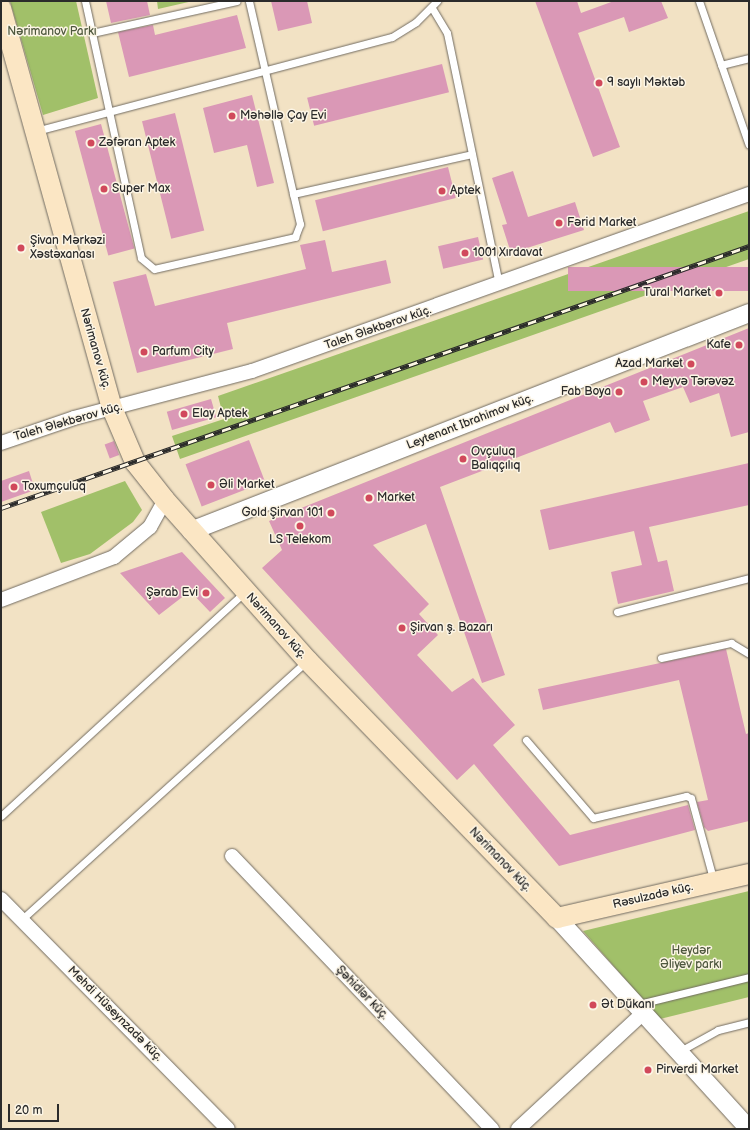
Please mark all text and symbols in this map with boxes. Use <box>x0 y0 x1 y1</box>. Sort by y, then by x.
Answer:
park label: Nərimanov Parkı <box>7 25 97 39</box>
place label: 9 saylı Məktəb <box>607 76 685 90</box>
marker: 9 saylı Məktəb <box>594 78 604 88</box>
place label: Məhəllə Çay Evi <box>240 109 327 123</box>
marker: Məhəllə Çay Evi <box>227 111 237 121</box>
place label: Zəfəran Aptek <box>99 136 175 150</box>
marker: Zəfəran Aptek <box>86 138 96 148</box>
place label: Super Max <box>112 182 170 196</box>
marker: Super Max <box>99 184 109 194</box>
place label: Aptek <box>450 184 480 198</box>
marker: Aptek <box>437 186 447 196</box>
place label: Fərid Market <box>567 216 636 230</box>
marker: Fərid Market <box>554 218 564 228</box>
place label: Şivan Mərkəzi Xəstəxanası <box>30 234 105 262</box>
marker: Şivan Mərkəzi Xəstəxanası <box>15 242 27 254</box>
place label: 1001 Xırdavat <box>473 246 543 260</box>
marker: 1001 Xırdavat <box>460 248 470 258</box>
place label: Tural Market <box>643 286 711 300</box>
marker: Tural Market <box>714 288 724 298</box>
street label: Taleh Ələkbərov küç. <box>323 303 433 353</box>
street label: Nərimanov küç. <box>77 307 113 391</box>
place label: Kafe <box>706 338 731 352</box>
marker: Kafe <box>734 340 744 350</box>
place label: Parfum City <box>152 345 214 359</box>
marker: Parfum City <box>139 347 149 357</box>
place label: Azad Market <box>615 357 683 371</box>
marker: Azad Market <box>686 359 696 369</box>
place label: Meyvə Tərəvəz <box>652 375 734 389</box>
marker: Meyvə Tərəvəz <box>639 377 649 387</box>
place label: Fab Boya <box>561 385 611 399</box>
marker: Fab Boya <box>614 387 624 397</box>
street label: Leytenant Ibrahimov küç. <box>405 391 535 453</box>
street label: Taleh Ələkbərov küç. <box>12 400 124 444</box>
place label: Elay Aptek <box>192 407 248 421</box>
marker: Elay Aptek <box>179 409 189 419</box>
place label: Ovçuluq Balıqçılıq <box>471 445 520 473</box>
marker: Ovçuluq Balıqçılıq <box>458 454 468 464</box>
place label: Əli Market <box>219 478 275 492</box>
place label: Toxumçuluq <box>22 480 86 494</box>
marker: Əli Market <box>206 480 216 490</box>
marker: Toxumçuluq <box>9 482 19 492</box>
place label: Market <box>377 491 415 505</box>
marker: Market <box>364 493 374 503</box>
place label: Gold Şirvan 101 <box>241 506 323 520</box>
marker: Gold Şirvan 101 <box>326 508 336 518</box>
marker: LS Telekom <box>295 521 305 531</box>
place label: LS Telekom <box>269 533 331 547</box>
place label: Şərab Evi <box>146 586 198 600</box>
marker: Şərab Evi <box>201 588 211 598</box>
street label: Nərimanov küç. <box>243 590 309 662</box>
place label: Şirvan ş. Bazarı <box>410 621 493 635</box>
marker: Şirvan ş. Bazarı <box>397 623 407 633</box>
street label: Nərimanov küç. <box>466 825 534 895</box>
street label: Rəsulzadə küç. <box>612 880 694 912</box>
park label: Heydər Əliyev parkı <box>660 944 722 972</box>
street label: Mehdi Hüseynzadə küç. <box>64 963 166 1065</box>
street label: Şəhidlər küç. <box>333 963 391 1023</box>
place label: Ət Dükanı <box>601 998 654 1012</box>
marker: Ət Dükanı <box>588 1000 598 1010</box>
place label: Pirverdi Market <box>656 1063 738 1077</box>
marker: Pirverdi Market <box>643 1065 653 1075</box>
scale bar <box>10 1096 61 1122</box>
text: 20 m <box>15 1103 42 1118</box>

